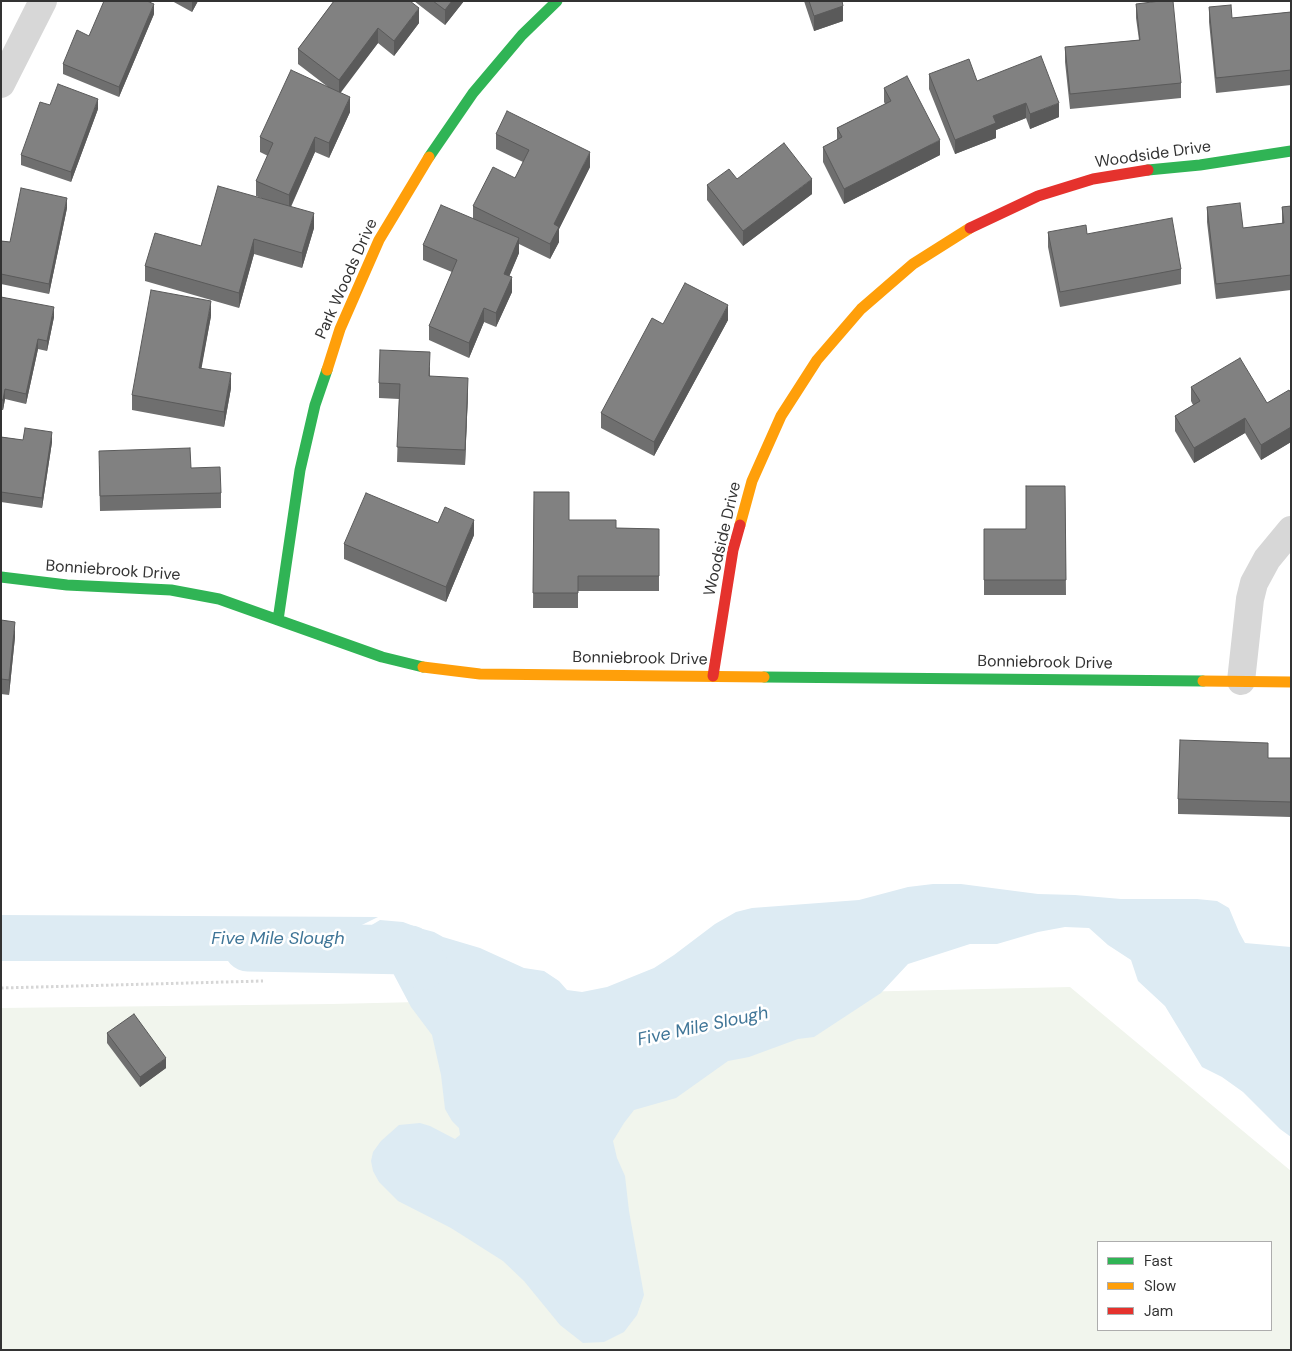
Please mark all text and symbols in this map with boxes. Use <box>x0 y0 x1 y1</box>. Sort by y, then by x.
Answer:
street label: Woodside Drive <box>1094 137 1212 173</box>
street label: Park Woods Drive <box>312 216 382 342</box>
street label: Woodside Drive <box>701 480 745 598</box>
street label: Bonniebrook Drive <box>45 557 181 585</box>
street label: Bonniebrook Drive <box>572 648 708 670</box>
street label: Bonniebrook Drive <box>977 652 1113 674</box>
water label: Five Mile Slough <box>211 928 345 950</box>
water label: Five Mile Slough <box>636 1003 770 1051</box>
legend <box>1097 1241 1272 1331</box>
text: Fast <box>1144 1251 1173 1271</box>
text: Slow <box>1144 1276 1176 1296</box>
text: Jam <box>1144 1301 1173 1321</box>

